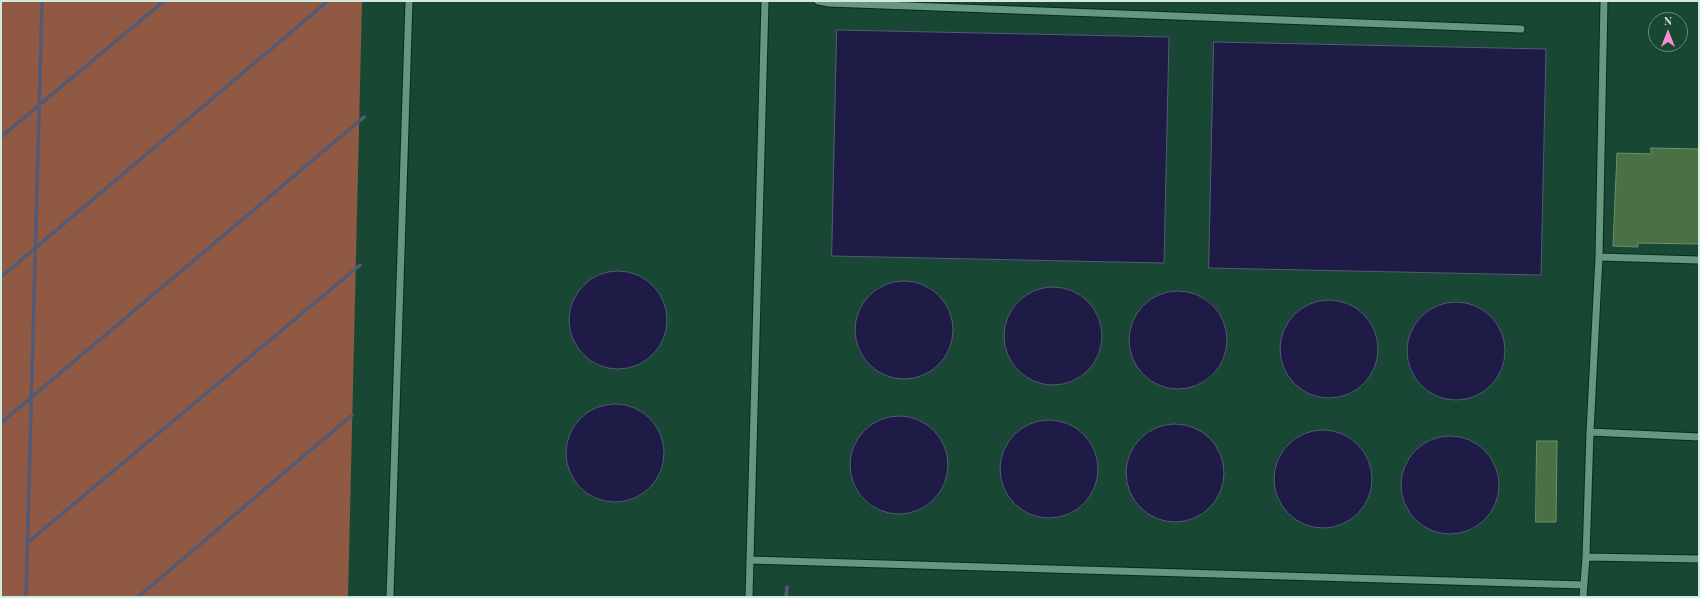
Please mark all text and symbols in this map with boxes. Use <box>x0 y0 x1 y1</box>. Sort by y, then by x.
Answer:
north arrow <box>1648 12 1688 52</box>
text: N <box>1664 13 1672 28</box>

